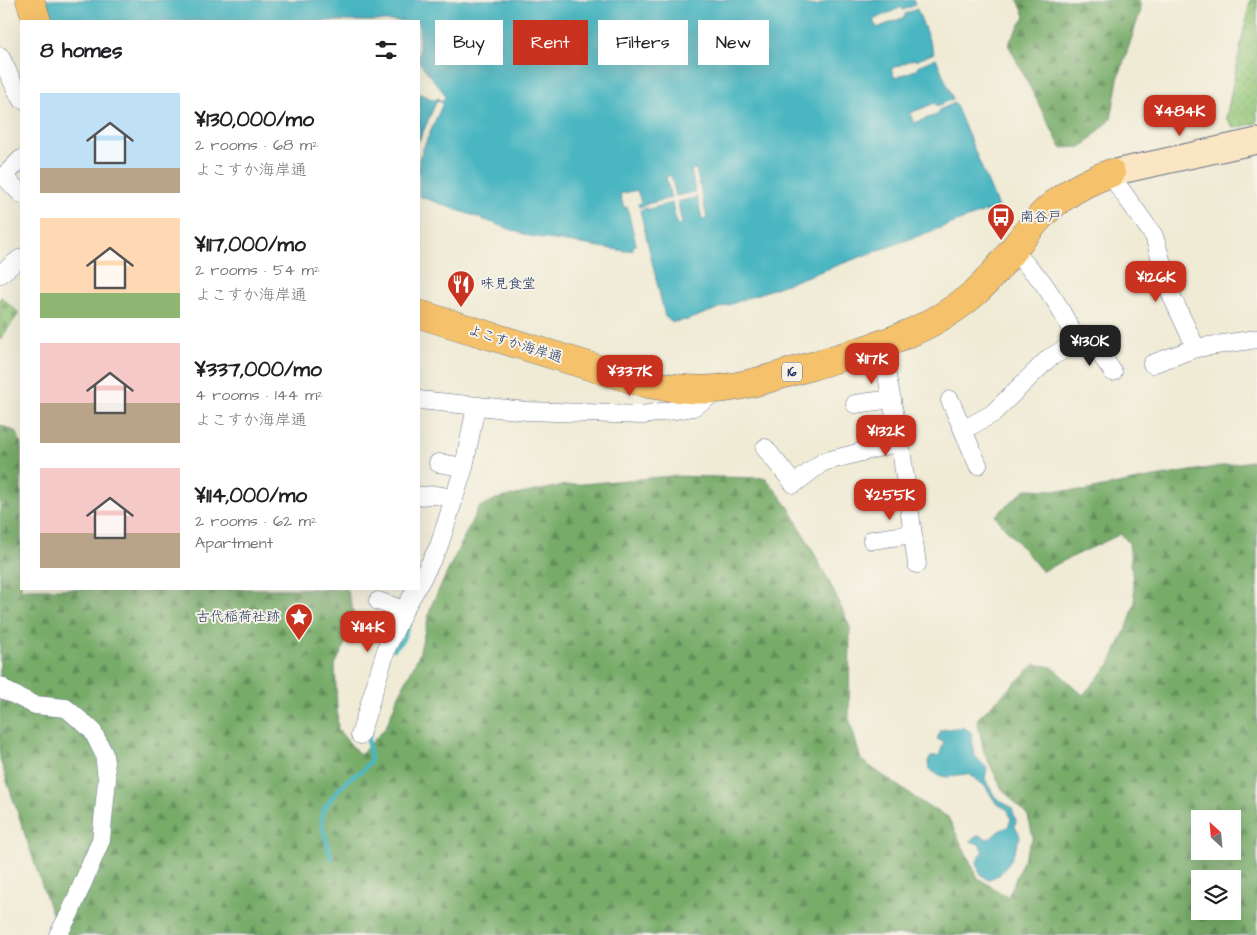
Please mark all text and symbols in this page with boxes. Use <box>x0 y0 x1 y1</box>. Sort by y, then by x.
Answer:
chip: Buy <box>435 20 503 65</box>
chip: Rent <box>513 20 588 65</box>
chip: Filters <box>598 20 688 65</box>
chip: New <box>698 20 769 65</box>
text: 8 homes <box>40 36 122 65</box>
icon: filters <box>372 36 400 64</box>
pin: ¥484K <box>1145 94 1215 137</box>
text: ¥484K <box>1155 100 1205 122</box>
text: ¥130,000/mo <box>195 105 314 134</box>
icon: home <box>80 113 140 173</box>
text: 2 rooms · 68 m² <box>195 134 318 156</box>
text: よこすか海岸通 <box>195 159 307 181</box>
bus stop icon: 南谷戸 <box>986 202 1016 241</box>
place label: 南谷戸 <box>1020 207 1062 227</box>
text: ¥117,000/mo <box>195 230 306 259</box>
icon: home <box>80 238 140 298</box>
text: 2 rooms · 54 m² <box>195 259 320 281</box>
pin: ¥126K <box>1121 260 1191 303</box>
text: ¥126K <box>1136 266 1176 288</box>
restaurant icon: 味見食堂 <box>446 269 476 308</box>
place label: 味見食堂 <box>480 274 536 294</box>
text: よこすか海岸通 <box>195 284 307 306</box>
street label: よこすか海岸通 <box>465 320 565 368</box>
pin: ¥130K <box>1055 324 1125 367</box>
text: ¥130K <box>1071 330 1109 352</box>
pin: ¥117K <box>837 342 907 385</box>
text: ¥117K <box>856 348 888 370</box>
pin: ¥337K <box>595 354 665 397</box>
text: ¥337,000/mo <box>195 355 322 384</box>
text: ¥337K <box>608 360 652 382</box>
road number: 16 <box>782 362 802 382</box>
icon: home <box>80 363 140 423</box>
text: 4 rooms · 144 m² <box>195 384 323 406</box>
text: よこすか海岸通 <box>195 409 307 431</box>
pin: ¥132K <box>851 414 921 457</box>
text: ¥132K <box>867 420 905 442</box>
pin: ¥255K <box>855 478 925 521</box>
text: ¥114,000/mo <box>195 481 307 510</box>
text: ¥255K <box>865 484 915 506</box>
icon: home <box>80 488 140 548</box>
text: 2 rooms · 62 m² <box>195 510 317 532</box>
text: Apartment <box>195 532 273 554</box>
place icon: 古代稲荷社跡 <box>284 602 314 641</box>
place label: 古代稲荷社跡 <box>196 607 280 627</box>
pin: ¥114K <box>333 610 403 653</box>
text: ¥114K <box>351 616 385 638</box>
north arrow <box>1191 810 1241 860</box>
map controls <box>1191 810 1241 920</box>
button: layers <box>1191 870 1241 920</box>

